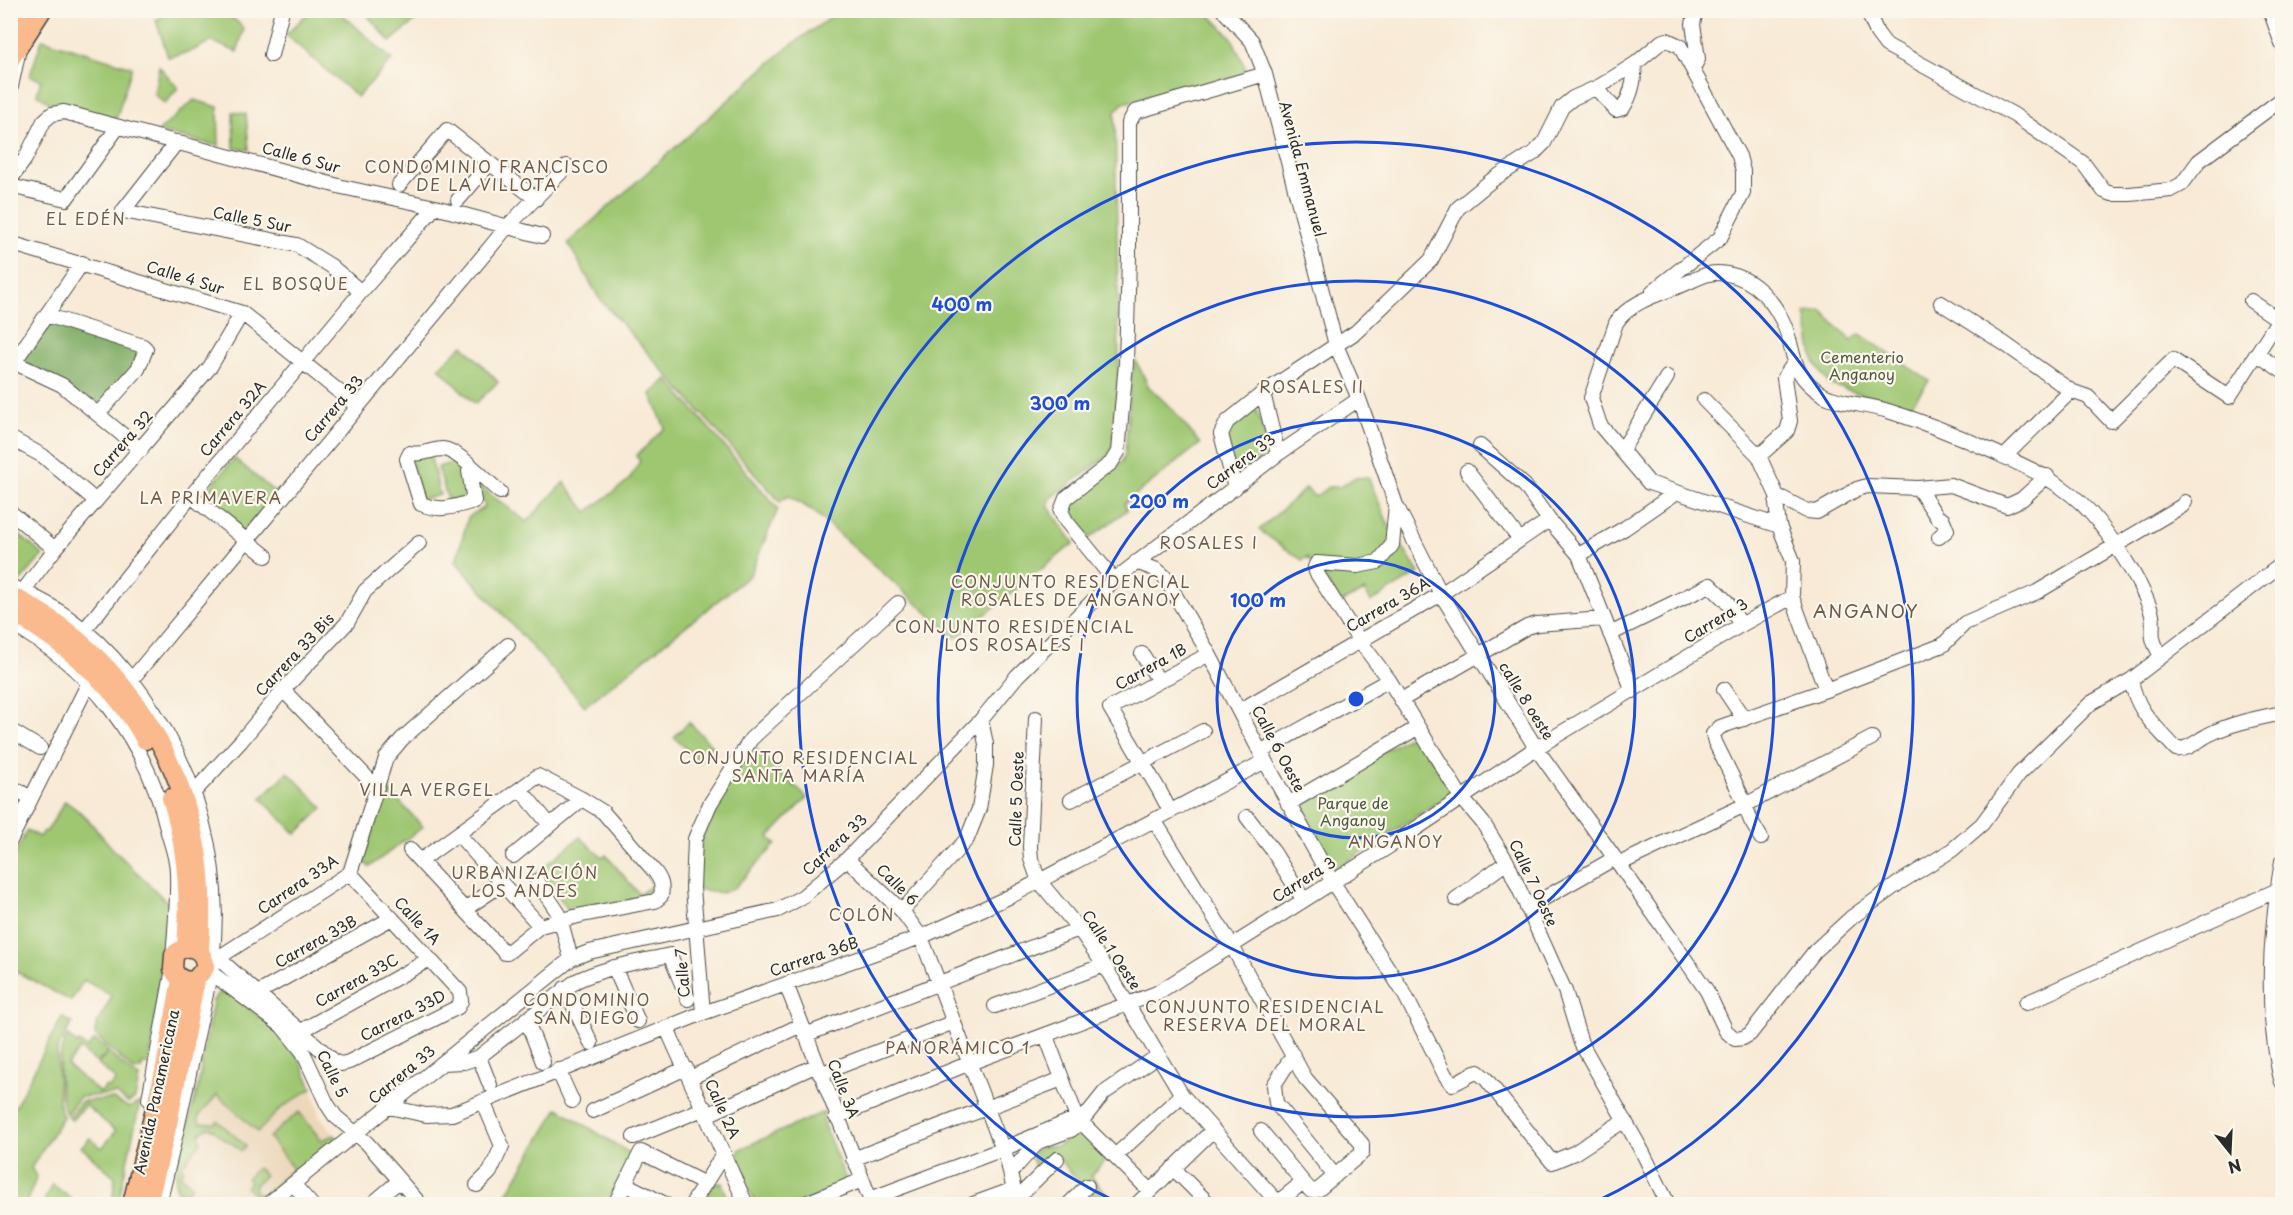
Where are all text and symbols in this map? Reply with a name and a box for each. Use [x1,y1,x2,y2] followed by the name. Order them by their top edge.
[1274,98,1333,239] street label: Avenida Emmanuel
[260,135,343,178] street label: Calle 6 Sur
[364,154,610,196] district label: CONDOMINIO FRANCISCO DE LA VILLOTA
[211,200,294,237] street label: Calle 5 Sur
[46,206,126,230] district label: EL EDÉN
[144,254,227,299] street label: Calle 4 Sur
[243,271,349,295] district label: EL BOSQUE
[932,290,992,317] text: 400 m
[1820,345,1904,385] park label: Cementerio Anganoy
[298,369,368,447] street label: Carrera 33
[1259,374,1365,398] district label: ROSALES II
[193,375,271,461] street label: Carrera 32A
[1030,389,1090,416] text: 300 m
[86,404,157,482] street label: Carrera 32
[1201,427,1280,495] street label: Carrera 33
[140,485,282,509] district label: LA PRIMAVERA
[1129,487,1189,514] text: 200 m
[1160,530,1258,554] district label: ROSALES I
[951,569,1191,611] district label: CONJUNTO RESIDENCIAL ROSALES DE ANGANOY
[1341,570,1433,637] street label: Carrera 36A
[1230,586,1286,613] text: 100 m
[1679,592,1752,648] street label: Carrera 3
[1813,597,1919,624] district label: ANGANOY
[249,607,339,701] street label: Carrera 33 Bis
[895,614,1135,656] district label: CONJUNTO RESIDENCIAL LOS ROSALES I
[1110,637,1190,695] street label: Carrera 1B
[1494,657,1561,744] street label: calle 8 oeste
[1346,689,1366,709] centre of rings
[1247,701,1312,796] street label: Calle 6 Oeste
[679,745,919,787] district label: CONJUNTO RESIDENCIAL SANTA MARÍA
[1002,751,1029,847] street label: Calle 5 Oeste
[359,777,495,801] district label: VILLA VERGEL
[1317,791,1389,831] park label: Parque de Anganoy
[796,808,872,880] street label: Carrera 33
[1348,829,1444,853] district label: ANGANOY
[1504,835,1565,930] street label: Calle 7 Oeste
[252,848,342,919] street label: Carrera 33A
[1267,850,1339,907] street label: Carrera 3
[872,858,924,910] street label: Calle 6
[451,860,599,902] district label: URBANIZACIÓN LOS ANDES
[390,891,447,949] street label: Calle 1A
[829,902,895,926] district label: COLÓN
[1077,905,1147,994] street label: Calle 1 Oeste
[270,909,361,973] street label: Carrera 33B
[766,930,861,981] street label: Carrera 36B
[310,947,402,1012] street label: Carrera 33C
[668,947,695,999] street label: Calle 7
[356,983,449,1046] street label: Carrera 33D
[523,987,651,1029] district label: CONDOMINIO SAN DIEGO
[1145,994,1385,1036] district label: CONJUNTO RESIDENCIAL RESERVA DEL MORAL
[127,1007,184,1176] street label: Avenida Panamericana
[885,1035,1031,1059] district label: PANORÁMICO 1
[362,1039,440,1109] street label: Carrera 33
[312,1046,355,1101] street label: Calle 5
[823,1055,866,1122] street label: Calle 3A
[700,1075,747,1142] street label: Calle 2A
[2200,1122,2260,1182] north arrow
[2225,1154,2245,1181] text: N

